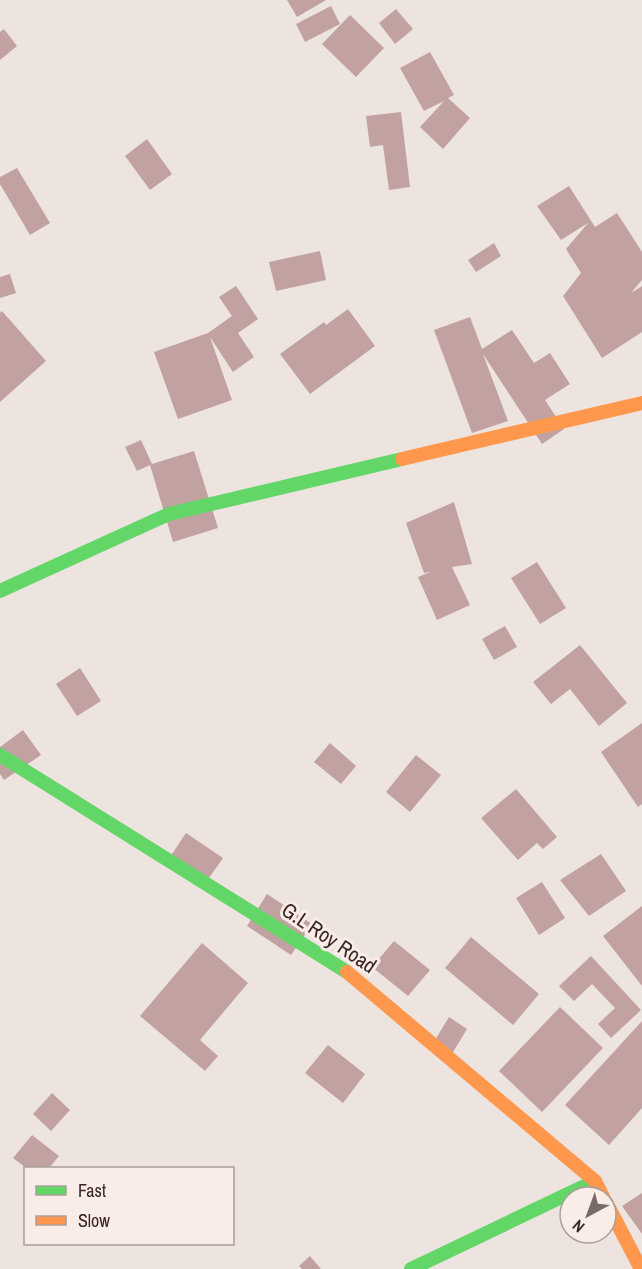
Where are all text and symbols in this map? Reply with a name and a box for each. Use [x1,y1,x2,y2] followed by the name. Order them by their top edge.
[276,895,382,980] street label: G.L Roy Road
[24,1167,234,1245] legend
[78,1178,106,1203] text: Fast
[558,1185,618,1245] north arrow
[78,1208,110,1233] text: Slow
[567,1215,589,1238] text: N

